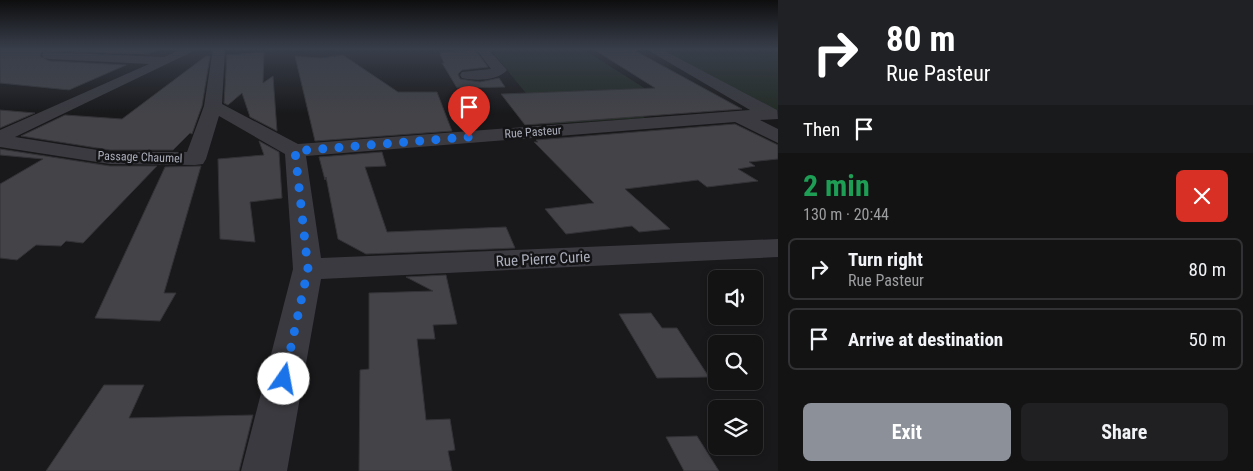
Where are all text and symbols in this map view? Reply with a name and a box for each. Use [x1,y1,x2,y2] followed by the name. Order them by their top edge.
[886,19,955,60] text: 80 m
[803,20,868,85] icon: right
[886,61,990,86] text: Rue Pasteur
[448,86,490,137] pin
[455,93,483,121] icon: arrive
[850,115,878,143] icon: arrive
[803,118,840,141] text: Then
[504,123,562,141] street label: Rue Pasteur
[97,149,183,165] street label: Passage Chaumel
[803,168,870,203] text: 2 min
[1176,170,1228,222] button: close
[803,205,889,224] text: 130 m · 20:44
[495,248,591,270] street label: Rue Pierre Curie
[848,248,923,271] text: Turn right
[805,255,833,283] icon: right
[1189,258,1226,281] text: 80 m
[708,270,763,455] map controls
[708,270,763,325] button: sound
[848,271,924,290] text: Rue Pasteur
[805,325,833,353] icon: arrive
[848,328,1003,351] text: Arrive at destination
[1189,328,1226,351] text: 50 m
[708,335,763,390] button: search
[257,352,309,404] position arrow
[708,400,763,455] button: layers
[803,403,1011,461] button: Exit
[1021,403,1228,461] button: Share

